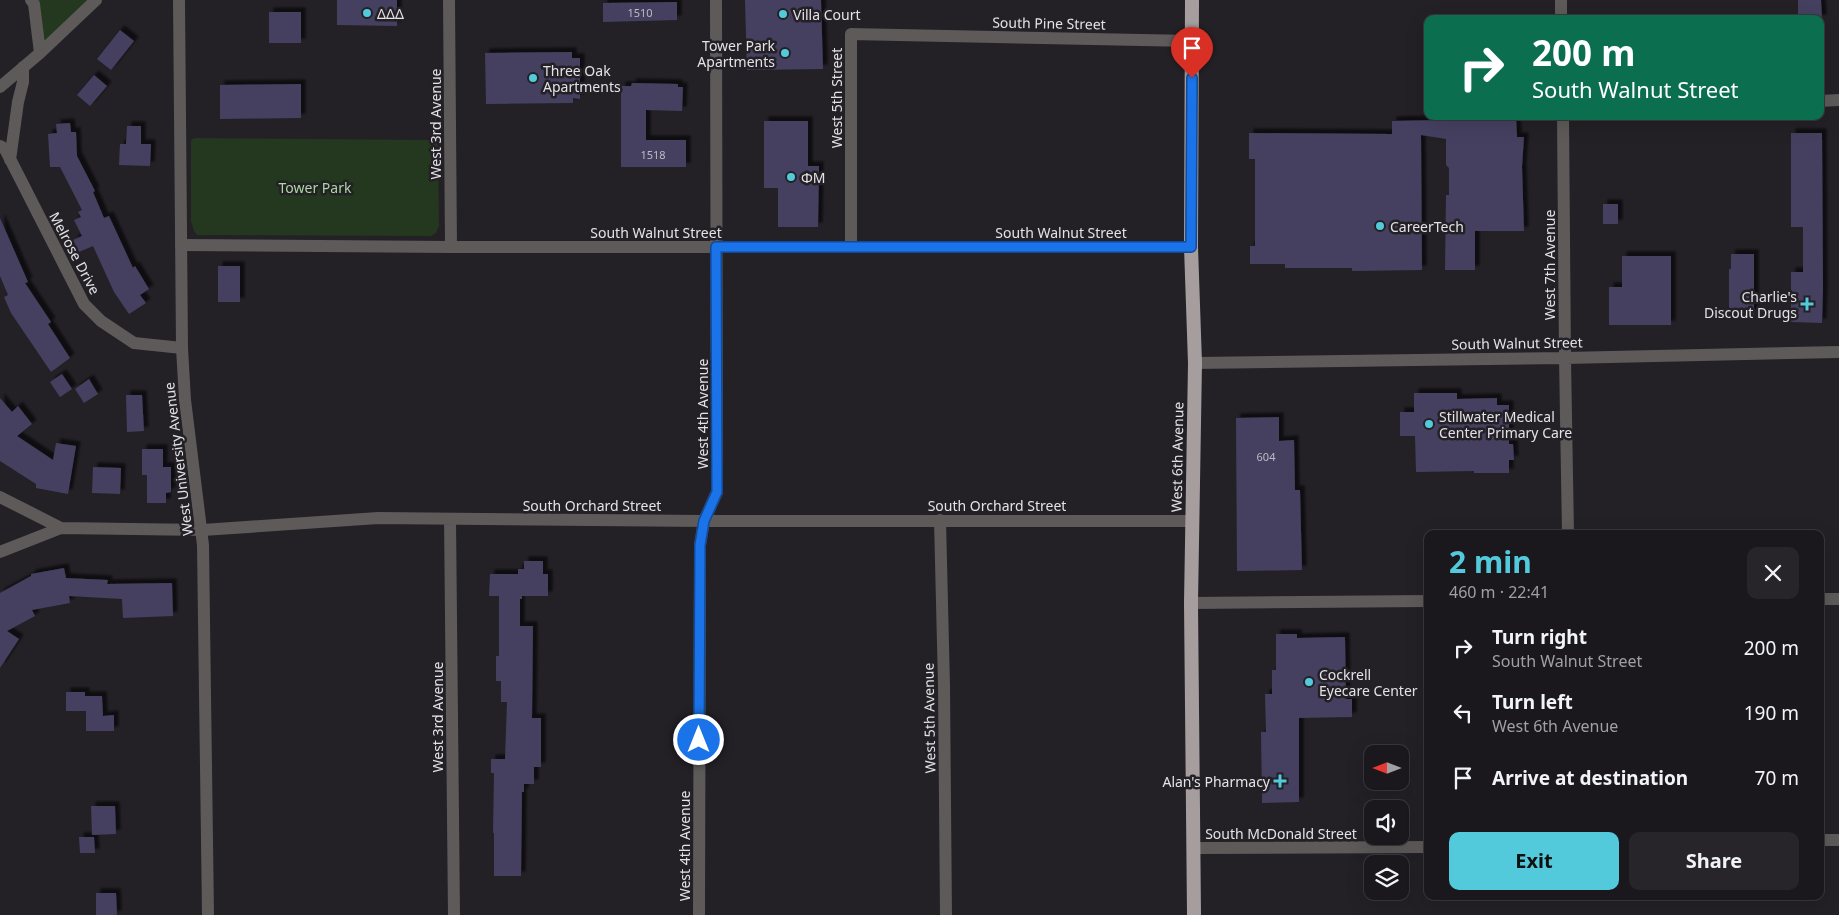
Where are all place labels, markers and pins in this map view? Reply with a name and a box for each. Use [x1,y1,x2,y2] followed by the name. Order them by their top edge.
[377,4,404,23] place label: ΔΔΔ
[793,5,861,24] place label: Villa Court
[361,7,373,19] marker: ΔΔΔ
[777,8,789,20] marker: Villa Court
[1171,27,1213,78] pin
[697,36,776,71] place label: Tower Park Apartments
[779,47,791,59] marker: Tower Park Apartments
[543,61,621,96] place label: Three Oak Apartments
[527,72,539,84] marker: Three Oak Apartments
[801,168,826,187] place label: ΦΜ
[785,171,797,183] marker: ΦΜ
[1390,217,1464,236] place label: CareerTech
[1374,220,1386,232] marker: CareerTech
[1704,287,1797,322] place label: Charlie's Discout Drugs
[1801,298,1813,310] marker: Charlie's Discout Drugs
[1439,407,1572,442] place label: Stillwater Medical Center Primary Care
[1423,418,1435,430] marker: Stillwater Medical Center Primary Care
[1319,665,1418,700] place label: Cockrell Eyecare Center
[1303,676,1315,688] marker: Cockrell Eyecare Center
[1162,772,1271,791] place label: Alan's Pharmacy
[1274,775,1286,787] marker: Alan's Pharmacy

